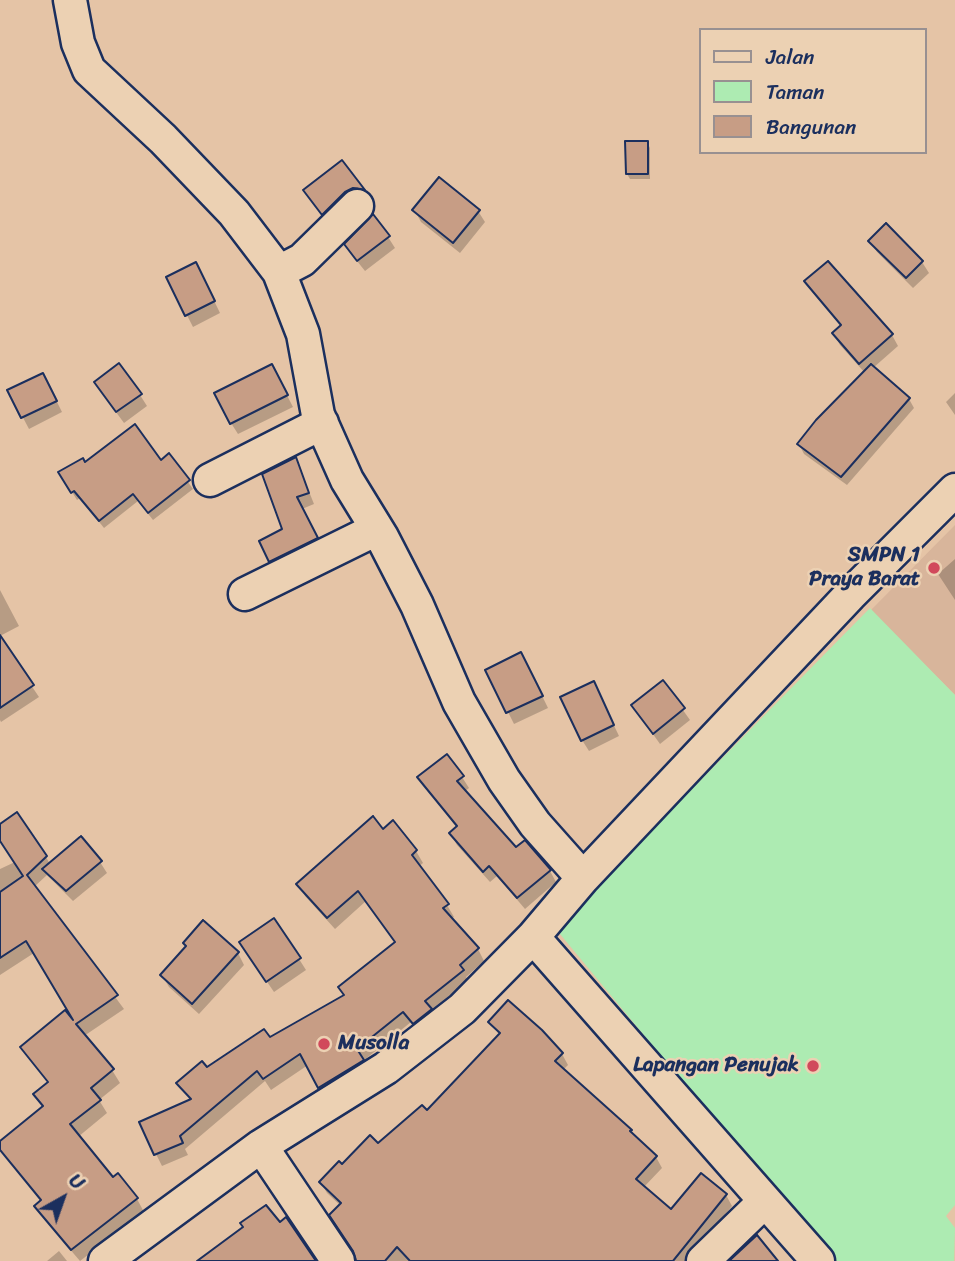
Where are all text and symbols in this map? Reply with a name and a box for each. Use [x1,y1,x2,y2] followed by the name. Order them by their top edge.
[699,28,927,154] legend
[766,38,814,76] text: Jalan
[766,73,824,111] text: Taman
[766,108,856,146] text: Bangunan
[809,543,920,593] place label: SMPN 1 Praya Barat
[926,560,942,576] marker: SMPN 1 Praya Barat
[338,1031,409,1057] place label: Musolla
[316,1036,332,1052] marker: Musolla
[633,1053,799,1079] place label: Lapangan Penujak
[805,1058,821,1074] marker: Lapangan Penujak
[28,1163,98,1233] north arrow
[61,1165,92,1198] text: U

